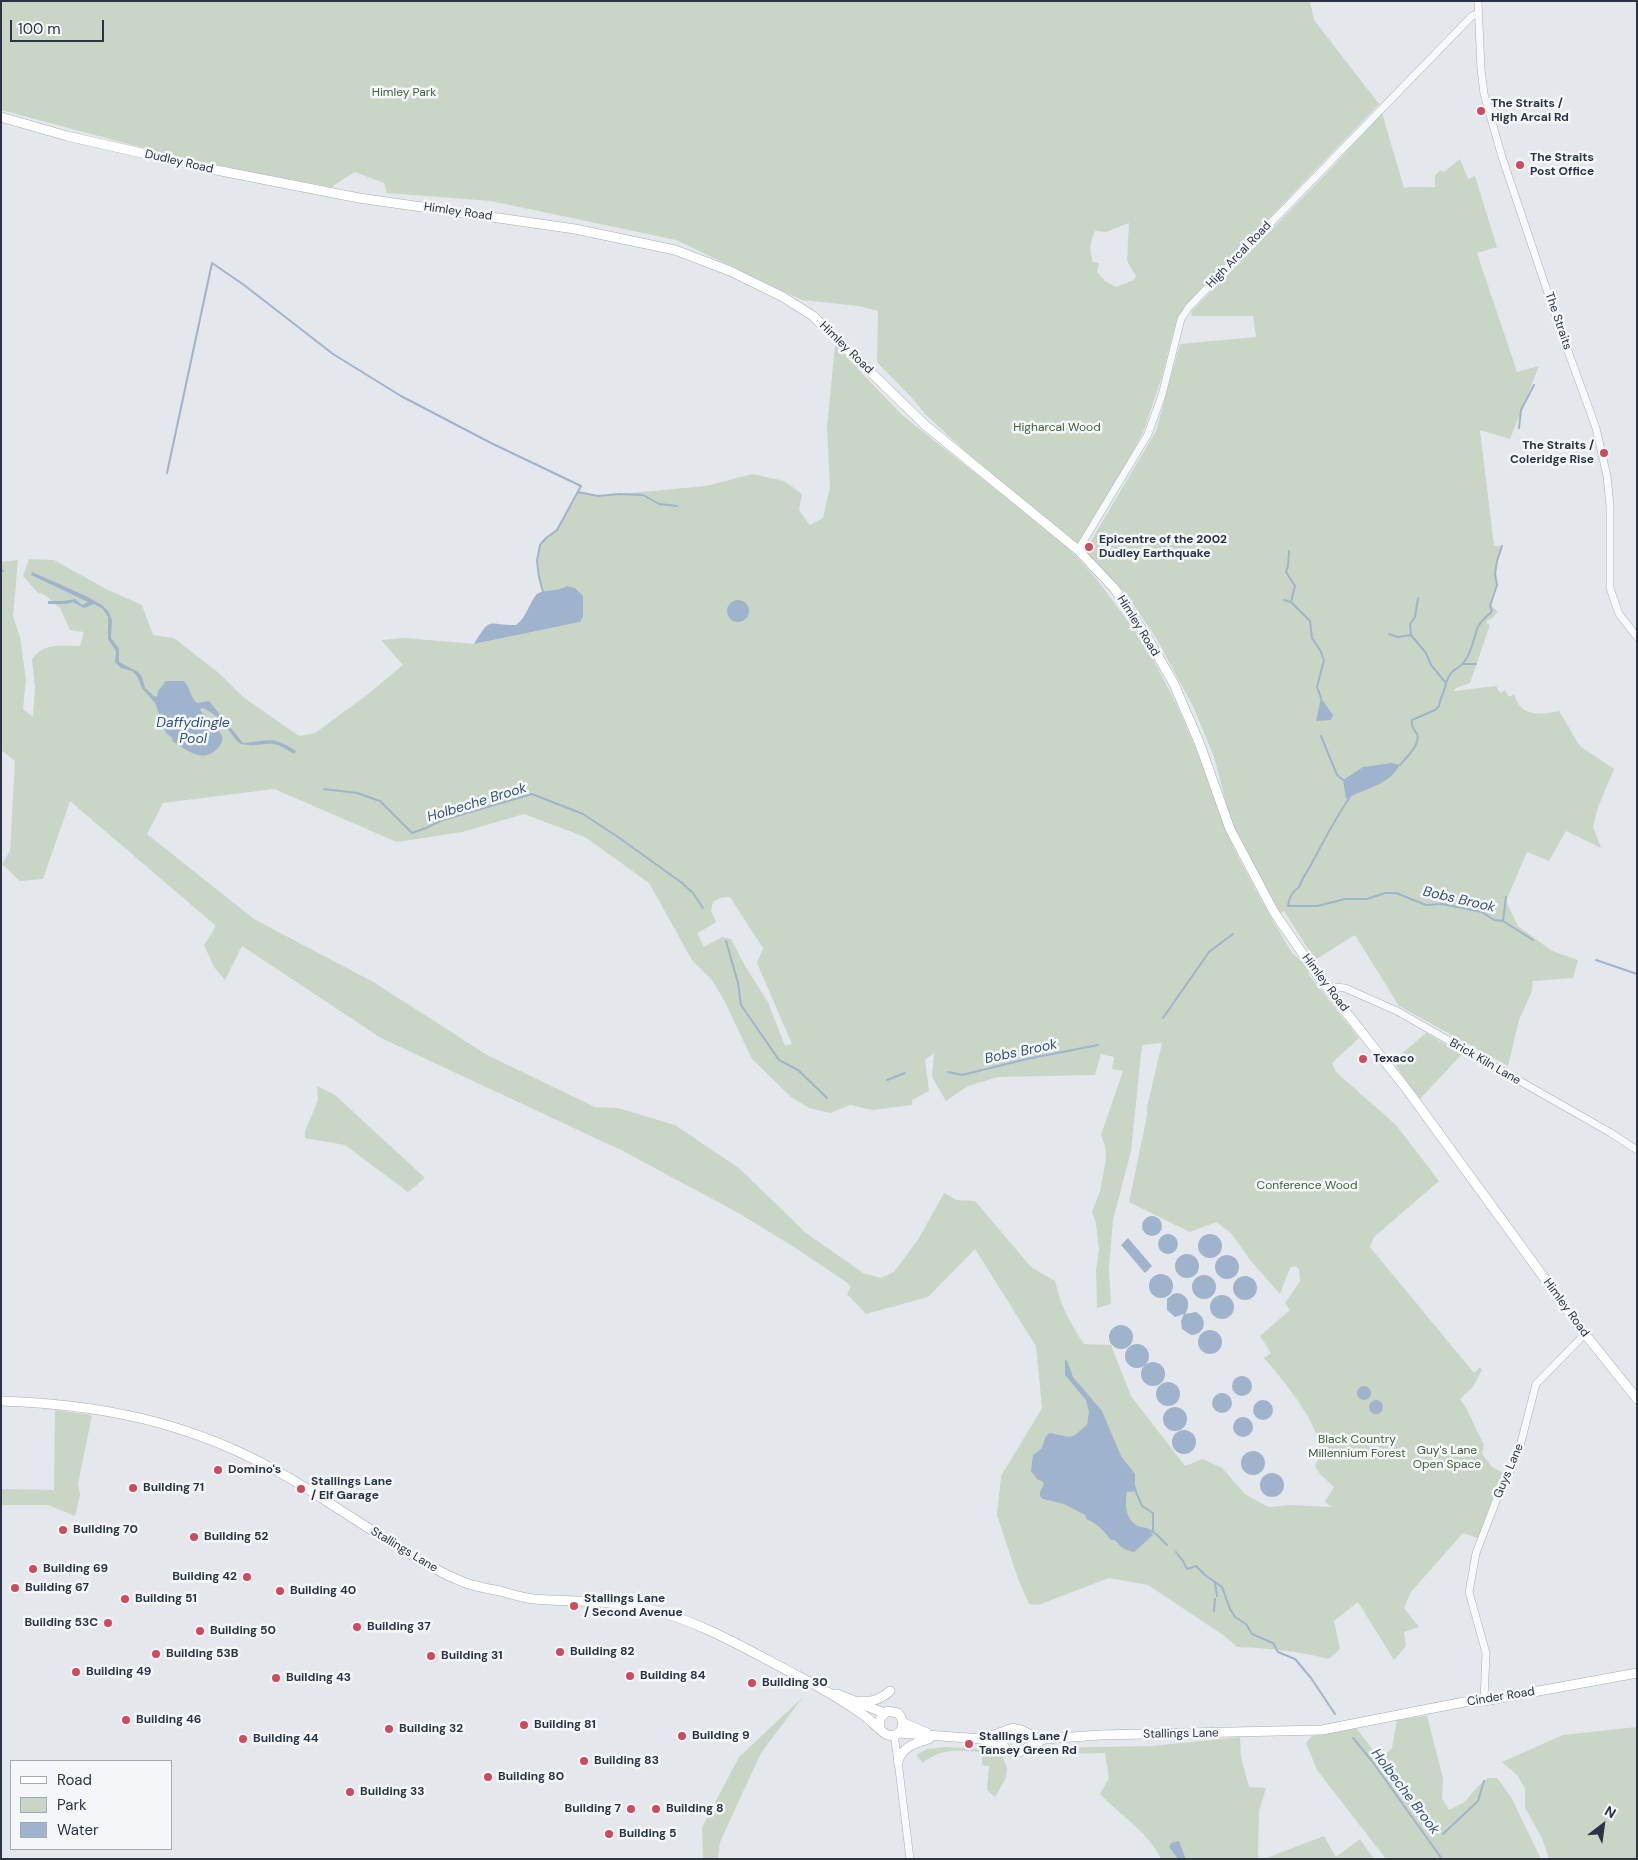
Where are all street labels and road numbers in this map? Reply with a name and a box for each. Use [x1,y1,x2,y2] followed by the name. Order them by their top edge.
[143,147,215,177] street label: Dudley Road
[423,200,493,224] street label: Himley Road
[1204,219,1274,291] street label: High Arcal Road
[1541,290,1575,352] street label: The Straits
[816,319,876,377] street label: Himley Road
[1114,593,1162,659] street label: Himley Road
[1299,951,1351,1015] street label: Himley Road
[1447,1036,1523,1088] street label: Brick Kiln Lane
[1540,1276,1592,1340] street label: Himley Road
[1491,1441,1527,1501] street label: Guys Lane
[368,1524,440,1576] street label: Stallings Lane
[1466,1685,1536,1709] street label: Cinder Road
[1143,1726,1219,1742] street label: Stallings Lane

